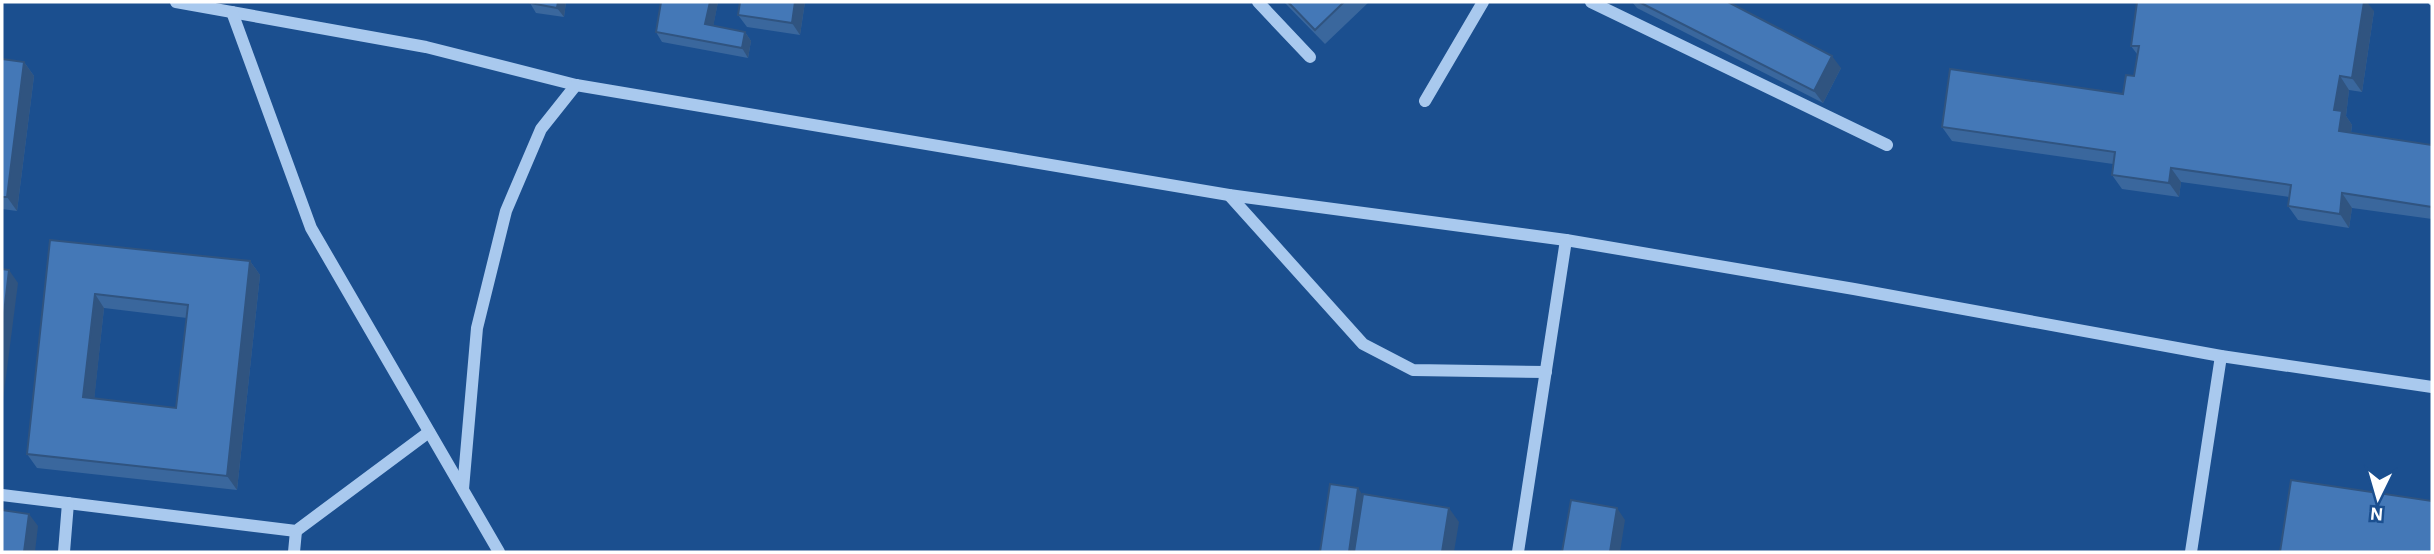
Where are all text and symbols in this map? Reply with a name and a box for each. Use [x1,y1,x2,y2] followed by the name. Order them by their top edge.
[2343,463,2413,533] north arrow
[2369,503,2384,523] text: N

